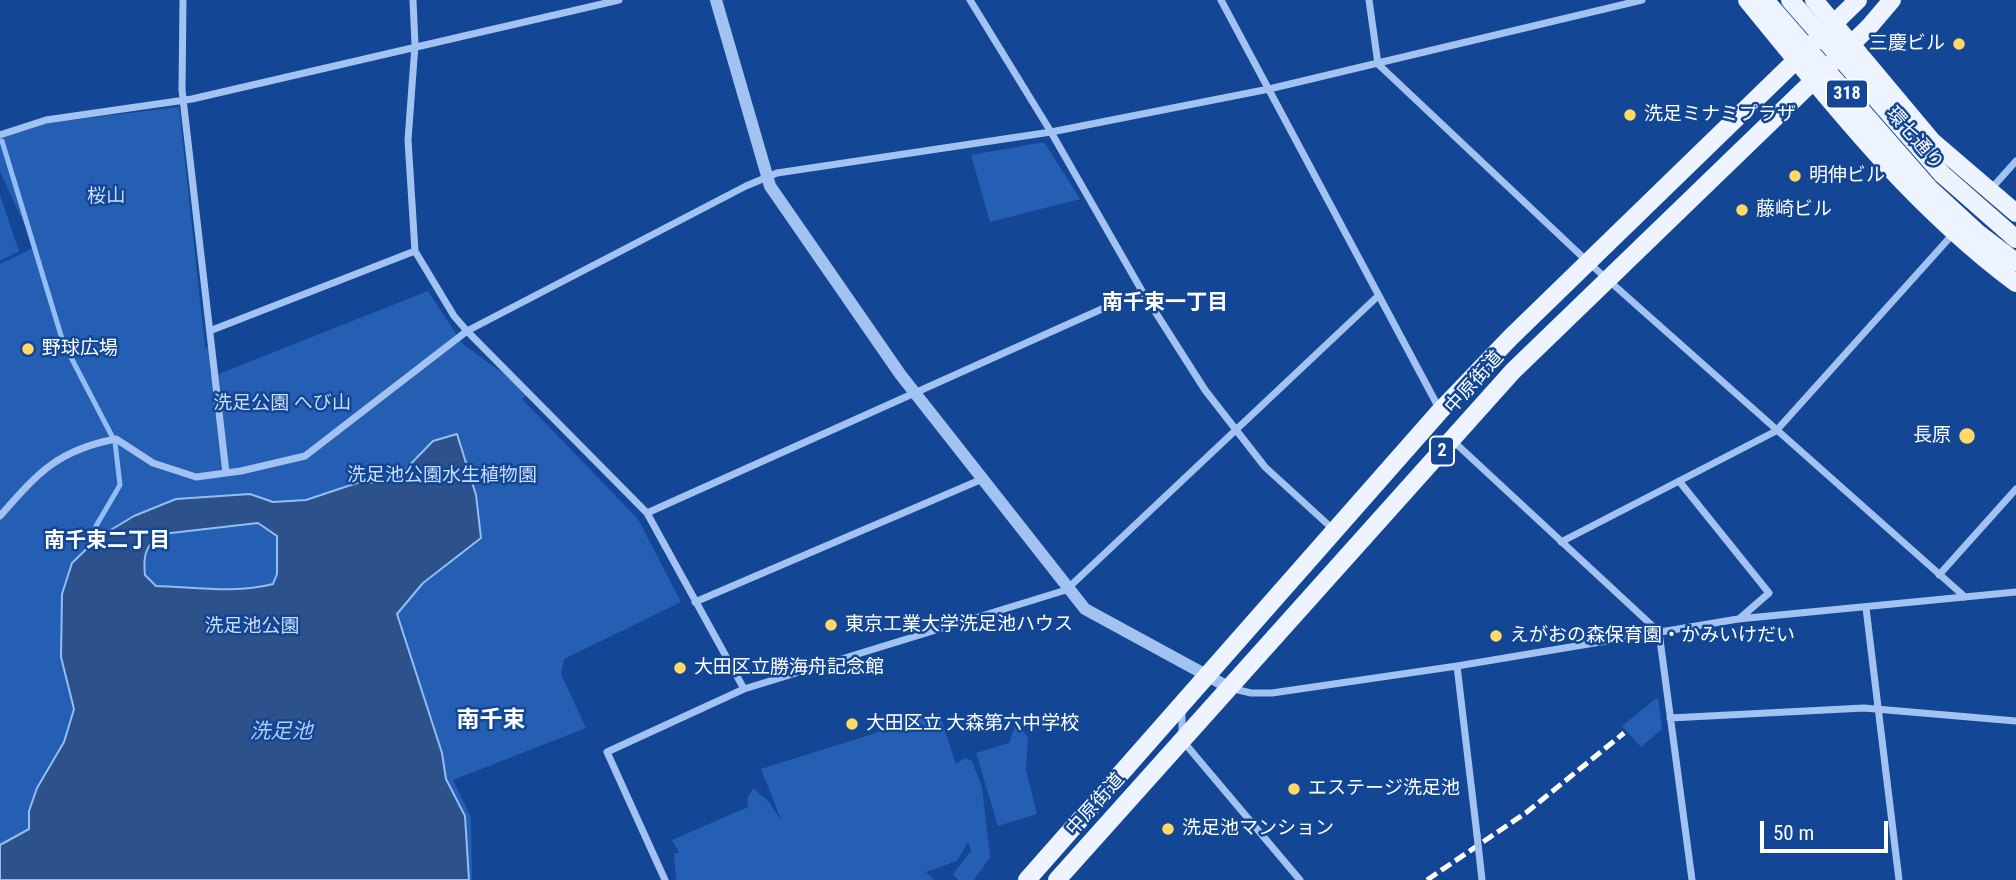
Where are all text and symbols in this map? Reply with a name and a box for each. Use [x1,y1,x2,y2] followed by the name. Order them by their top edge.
[1869,33,1945,55] place label: 三慶ビル
[1951,36,1967,52] marker: 三慶ビル
[1826,80,1868,108] road number: 318
[1880,103,1948,175] street label: 環七通り
[1644,104,1796,126] place label: 洗足ミナミプラザ
[1622,107,1638,123] marker: 洗足ミナミプラザ
[1809,165,1885,187] place label: 明伸ビル
[1787,168,1803,184] marker: 明伸ビル
[87,186,125,208] park label: 桜山
[1756,199,1832,221] place label: 藤崎ビル
[1734,202,1750,218] marker: 藤崎ビル
[1102,291,1228,317] district label: 南千束一丁目
[42,338,118,360] place label: 野球広場
[20,341,36,357] marker: 野球広場
[1441,347,1509,419] street label: 中原街道
[213,393,351,415] park label: 洗足公園 へび山
[1913,425,1951,447] place label: 長原
[1957,426,1977,446] marker: 長原
[1430,436,1454,466] road number: 2
[347,465,537,487] park label: 洗足池公園水生植物園
[44,529,170,555] district label: 南千束二丁目
[845,614,1073,636] place label: 東京工業大学洗足池ハウス
[205,616,299,638] park label: 洗足池公園
[823,617,839,633] marker: 東京工業大学洗足池ハウス
[1510,625,1795,647] place label: えがおの森保育園・かみいけだい
[1488,628,1504,644] marker: えがおの森保育園・かみいけだい
[694,657,884,679] place label: 大田区立勝海舟記念館
[672,660,688,676] marker: 大田区立勝海舟記念館
[457,707,525,735] district label: 南千束
[866,713,1079,735] place label: 大田区立 大森第六中学校
[844,716,860,732] marker: 大田区立 大森第六中学校
[250,720,312,746] water label: 洗足池
[1062,769,1130,841] street label: 中原街道
[1308,778,1460,800] place label: エステージ洗足池
[1286,781,1302,797] marker: エステージ洗足池
[1764,806,1892,850] scale bar
[1182,818,1334,840] place label: 洗足池マンション
[1160,821,1176,837] marker: 洗足池マンション
[1773,821,1814,845] text: 50 m

